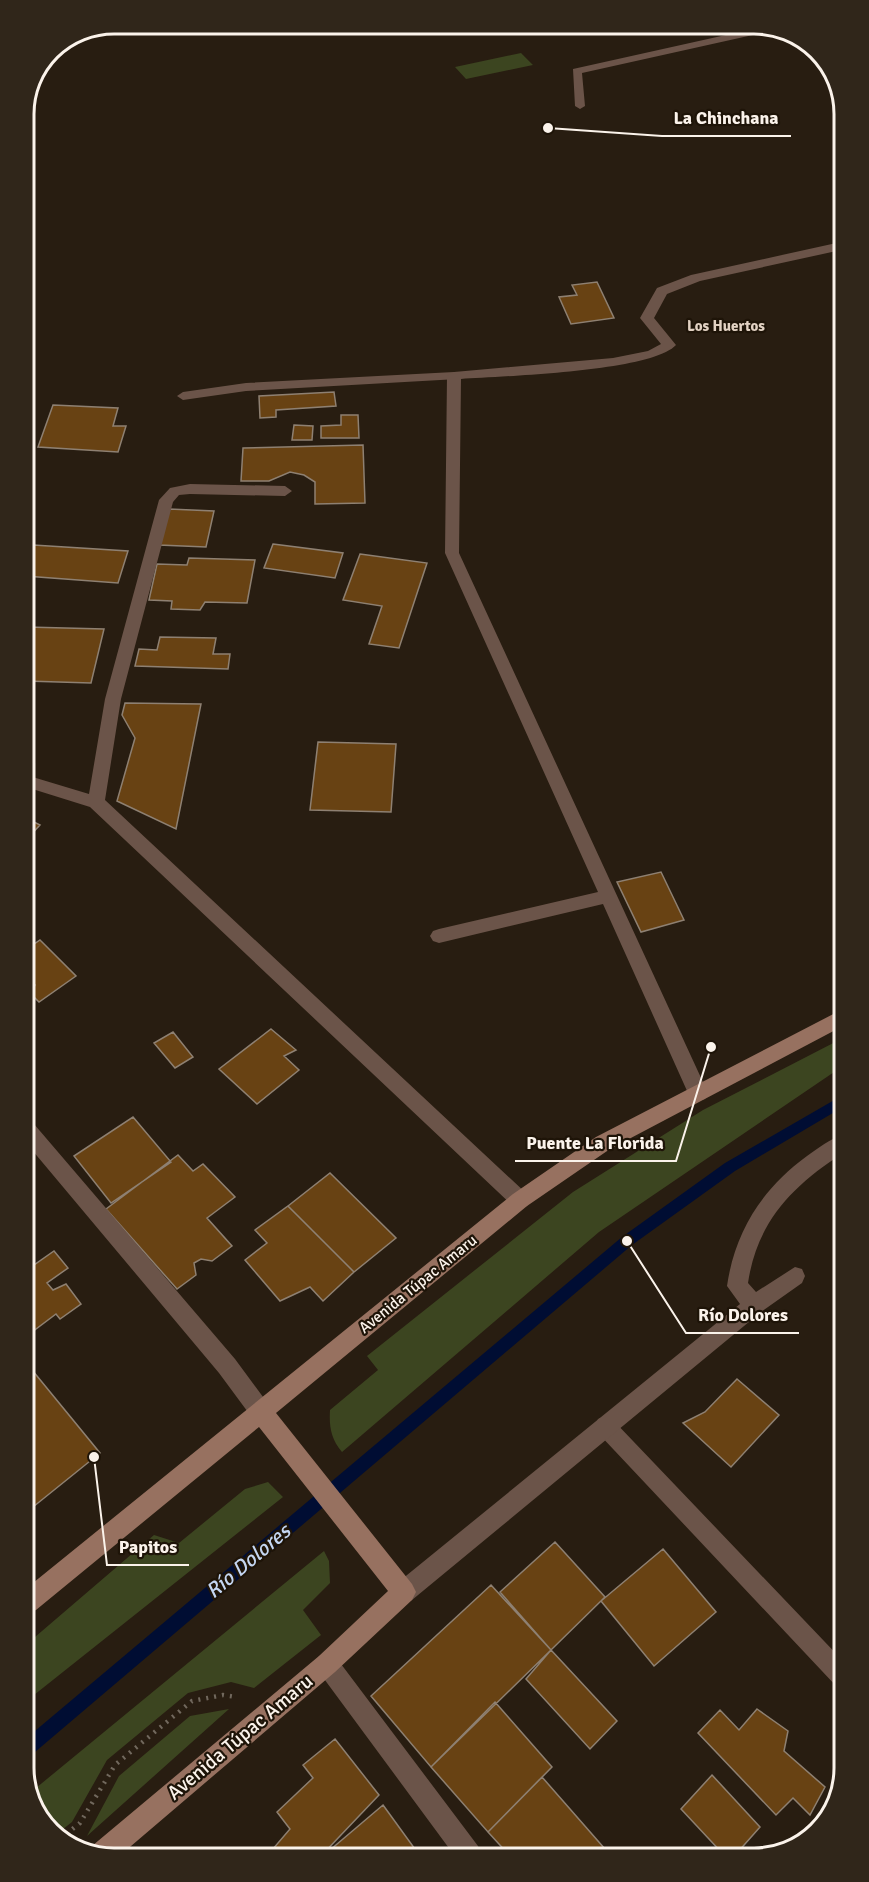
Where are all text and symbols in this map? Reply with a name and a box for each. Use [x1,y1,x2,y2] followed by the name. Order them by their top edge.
[662,100,791,136] callout: La Chinchana
[673,107,779,129] text: La Chinchana
[687,317,765,335] district label: Los Huertos
[515,1125,676,1161] callout: Puente La Florida
[526,1132,664,1154] text: Puente La Florida
[355,1230,481,1338] street label: Avenida Túpac Amaru
[686,1297,799,1333] callout: Río Dolores
[698,1304,788,1326] text: Río Dolores
[200,1517,297,1604] water label: Río Dolores
[107,1529,189,1565] callout: Papitos
[119,1536,177,1558] text: Papitos
[162,1669,318,1805] street label: Avenida Túpac Amaru

